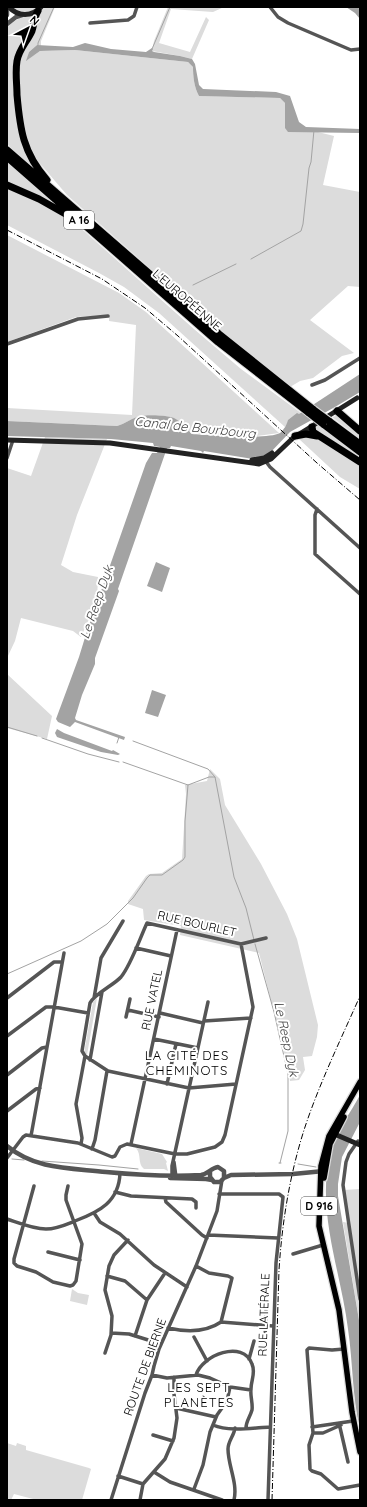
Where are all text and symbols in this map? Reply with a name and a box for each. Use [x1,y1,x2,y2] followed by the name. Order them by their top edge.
[8,8,48,48] north arrow
[27,13,42,28] text: N
[64,211,94,229] road number: A 16
[150,266,225,334] street label: L'EUROPÉENNE
[134,413,257,441] water label: Canal de Bourbourg
[76,562,116,641] water label: Le Reep Dyk
[156,907,238,940] street label: RUE BOURLET
[138,968,165,1032] street label: RUE VATEL
[271,1000,303,1079] water label: Le Reep Dyk
[145,1047,229,1078] district label: LA CITÉ DES CHEMINOTS
[301,1197,337,1215] road number: D 916
[255,1273,272,1357] street label: RUE LATÉRALE
[120,1316,169,1418] street label: ROUTE DE BIERNE
[164,1379,234,1410] district label: LES SEPT PLANÈTES

